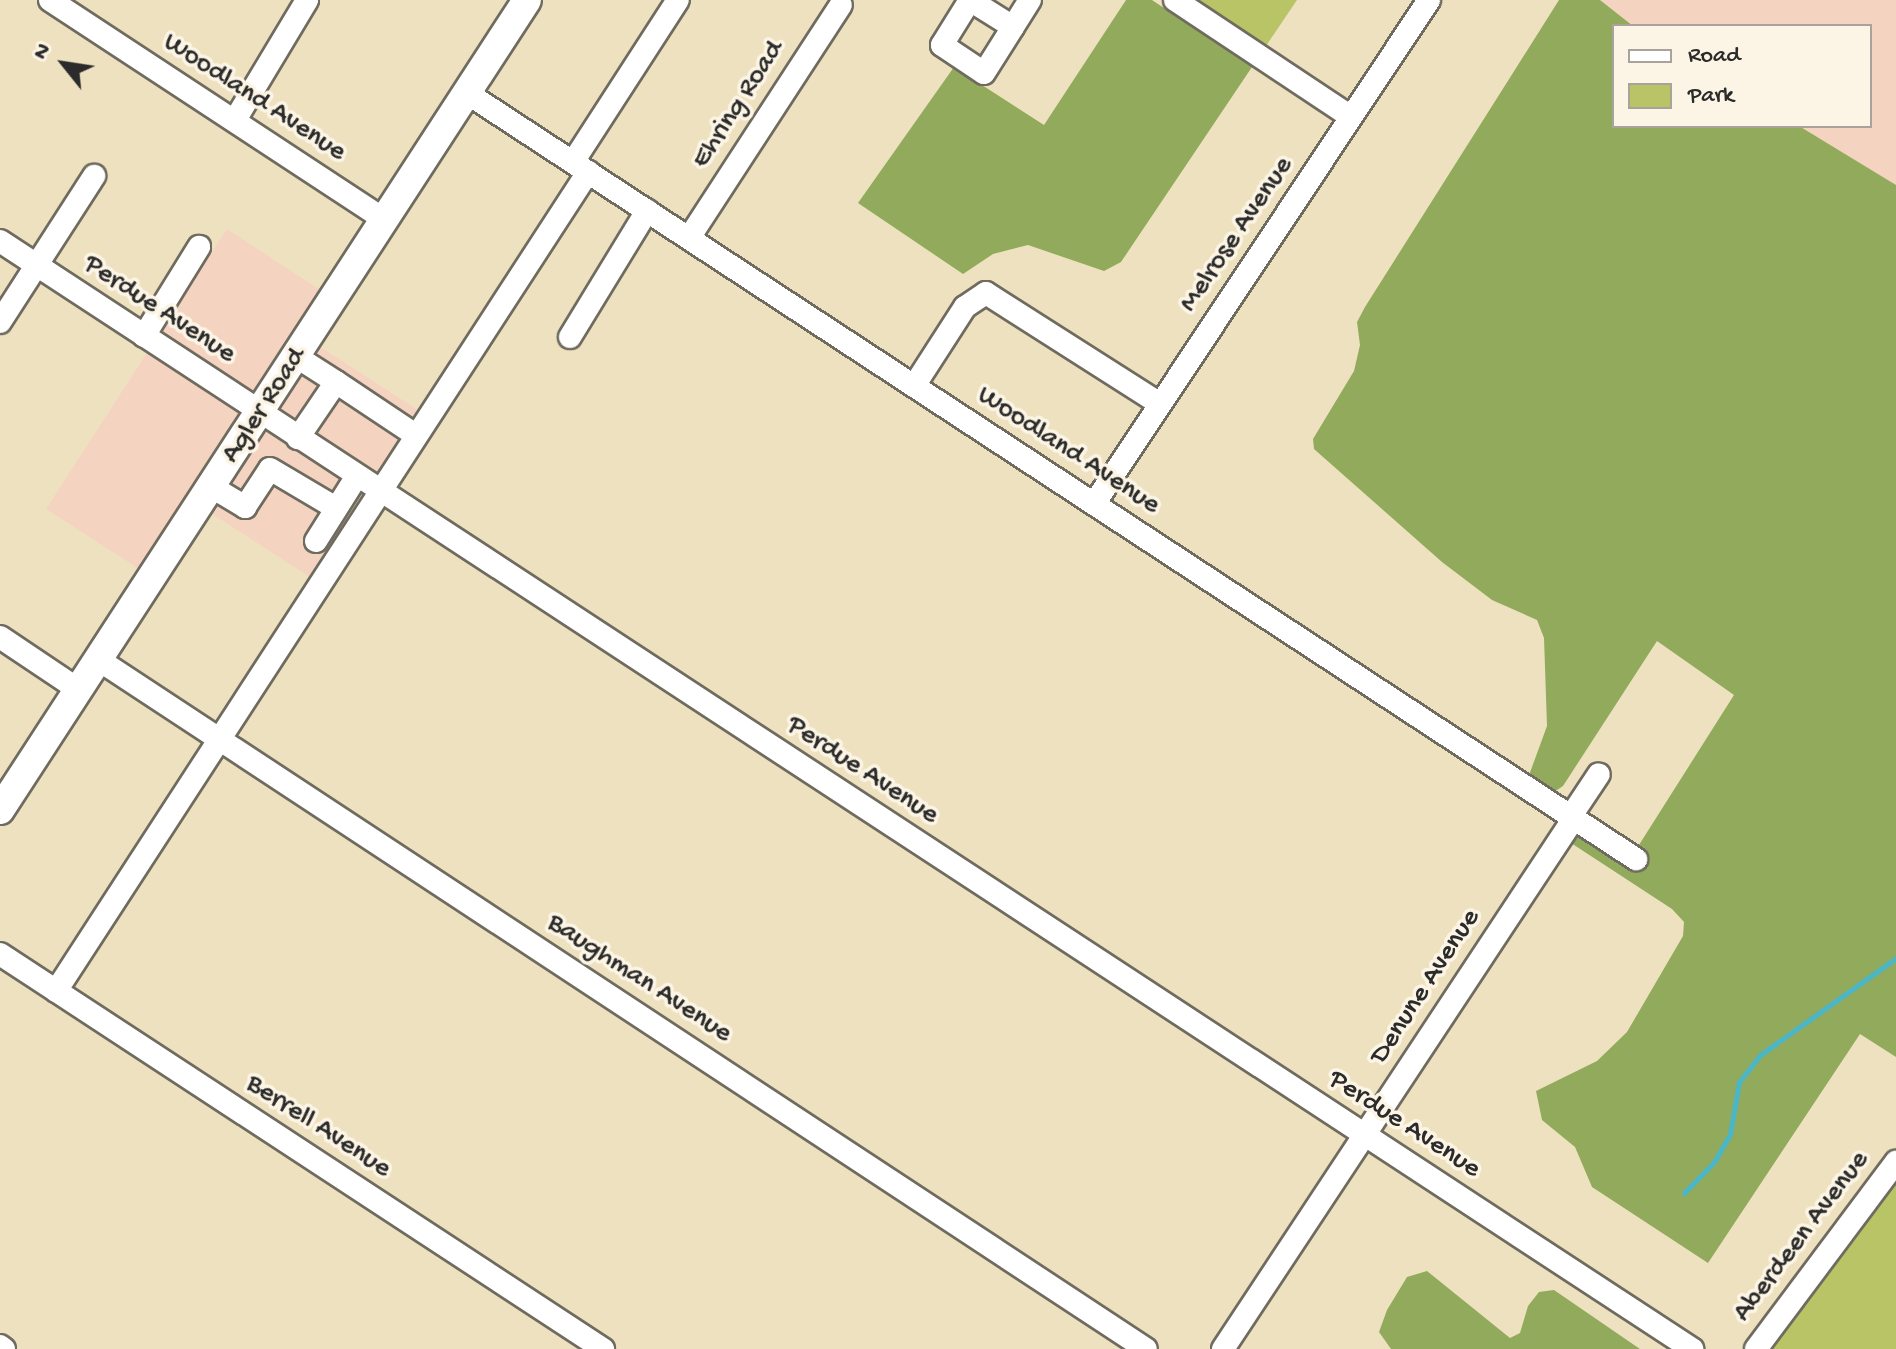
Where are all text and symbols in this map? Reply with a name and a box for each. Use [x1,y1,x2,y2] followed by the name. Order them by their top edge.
[24,24,104,104] north arrow
[1612,24,1872,128] legend
[156,26,352,170] street label: Woodland Avenue
[685,35,793,175] street label: Ehring Road
[28,39,58,65] text: N
[1688,42,1740,71] text: Road
[1688,82,1734,111] text: Park
[1173,151,1301,319] street label: Melrose Avenue
[77,248,241,372] street label: Perdue Avenue
[215,342,315,470] street label: Agler Road
[970,379,1166,523] street label: Woodland Avenue
[780,709,944,833] street label: Perdue Avenue
[1364,903,1488,1071] street label: Denune Avenue
[540,907,738,1051] street label: Baughman Avenue
[1322,1063,1486,1187] street label: Perdue Avenue
[239,1068,397,1186] street label: Berrell Avenue
[1727,1145,1877,1329] street label: Aberdeen Avenue

